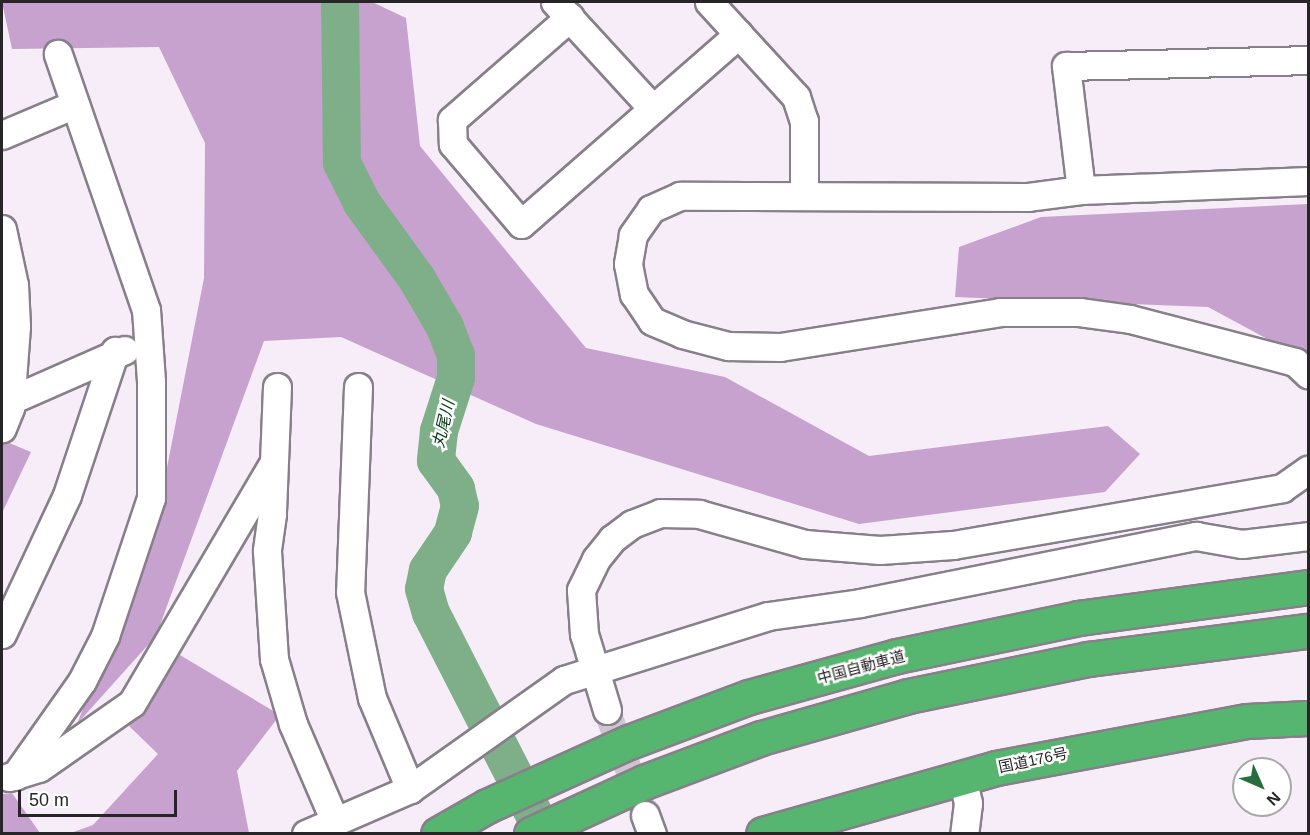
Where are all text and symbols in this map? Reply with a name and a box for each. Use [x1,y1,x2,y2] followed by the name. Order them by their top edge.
[429,398,459,450] water label: 丸尾川
[815,647,907,687] street label: 中国自動車道
[997,744,1069,776] street label: 国道176号
[1232,757,1292,817] north arrow
[21,778,180,816] scale bar
[1264,789,1284,809] text: N
[29,790,69,810] text: 50 m

